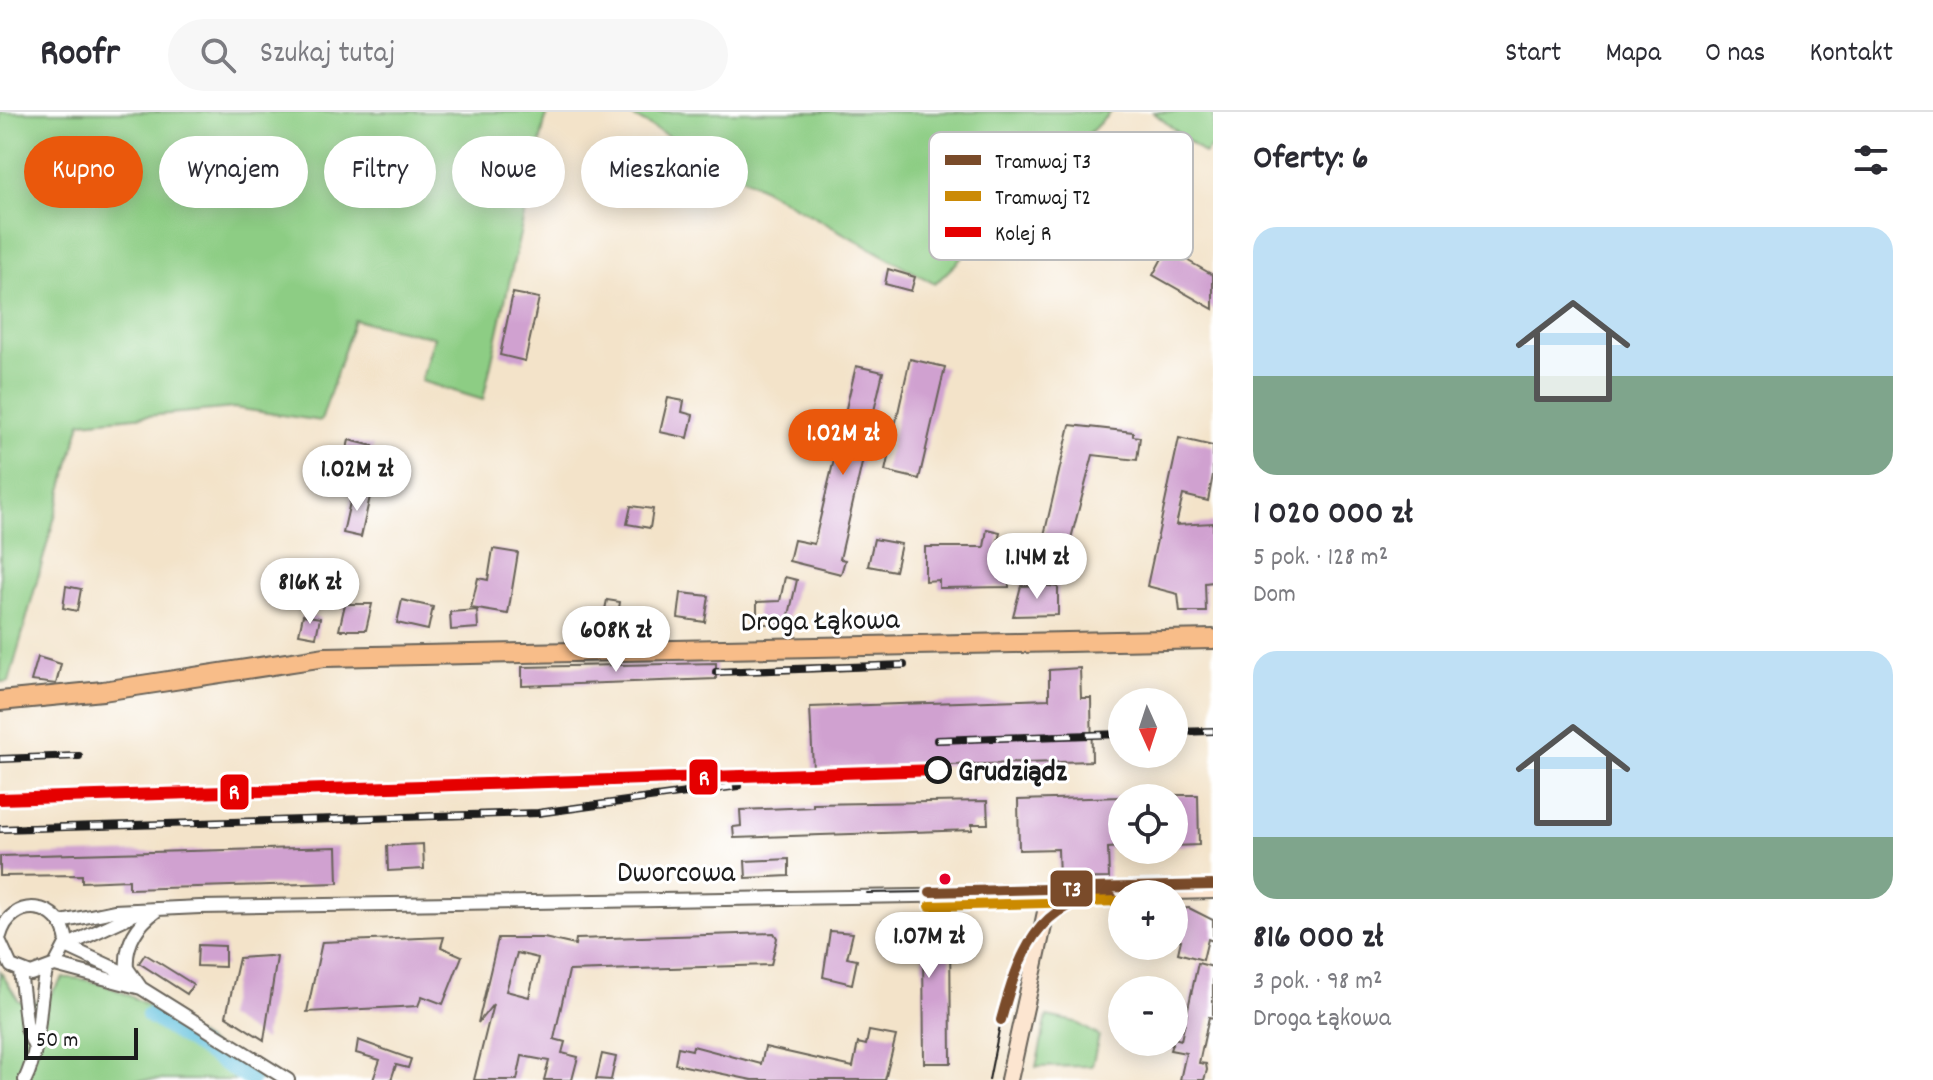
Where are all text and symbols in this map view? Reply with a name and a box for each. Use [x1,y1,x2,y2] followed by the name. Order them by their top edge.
[168,19,728,91] search box
[40,28,120,83] text: Roofr
[196,33,240,77] icon: search
[260,34,395,77] text: Szukaj tutaj
[1505,35,1561,75] text: Start
[1605,35,1661,75] text: Mapa
[1705,35,1765,75] text: O nas
[1809,35,1893,75] text: Kontakt
[929,132,1193,260] legend
[24,136,143,208] chip: Kupno
[159,136,308,208] chip: Wynajem
[324,136,436,208] chip: Filtry
[452,136,565,208] chip: Nowe
[581,136,748,208] chip: Mieszkanie
[1253,136,1368,185] text: Oferty: 6
[1849,138,1893,182] icon: filters
[995,148,1091,179] text: Tramwaj T3
[995,184,1091,215] text: Tramwaj T2
[995,220,1051,251] text: Kolej R
[1501,279,1645,423] icon: home
[760,409,926,477] pin: 1.02M zł
[806,416,880,453] text: 1.02M zł
[274,445,440,513] pin: 1.02M zł
[320,452,394,489] text: 1.02M zł
[1253,491,1413,540] text: 1 020 000 zł
[954,533,1120,601] pin: 1.14M zł
[1005,540,1069,577] text: 1.14M zł
[1253,540,1388,577] text: 5 pok. · 128 m²
[236,558,384,626] pin: 816K zł
[278,565,342,602] text: 816K zł
[1253,577,1296,614] text: Dom
[740,601,901,646] street label: Droga Łąkowa
[542,606,690,674] pin: 608K zł
[580,613,652,650] text: 608K zł
[1108,688,1188,768] north arrow
[1108,688,1188,1056] map controls
[1501,703,1645,847] icon: home
[958,753,1068,796] place label: Grudziądz
[925,757,951,783] marker: Grudziądz
[688,758,719,796] line badge: R
[699,765,710,796] text: R
[219,773,250,811] line badge: R
[229,779,240,810] text: R
[1108,784,1188,864] button: locate
[617,854,736,897] street label: Dworcowa
[1049,869,1094,908] line badge: T3
[937,871,953,887] unlabelled marker
[1063,876,1081,907] text: T3
[1108,880,1188,960] button: +
[846,912,1012,980] pin: 1.07M zł
[1253,915,1383,964] text: 816 000 zł
[893,919,965,956] text: 1.07M zł
[1253,964,1383,1001] text: 3 pok. · 98 m²
[1108,976,1188,1056] button: −
[1253,1001,1391,1038] text: Droga Łąkowa
[24,1024,138,1060] scale bar
[36,1026,78,1057] text: 50 m

